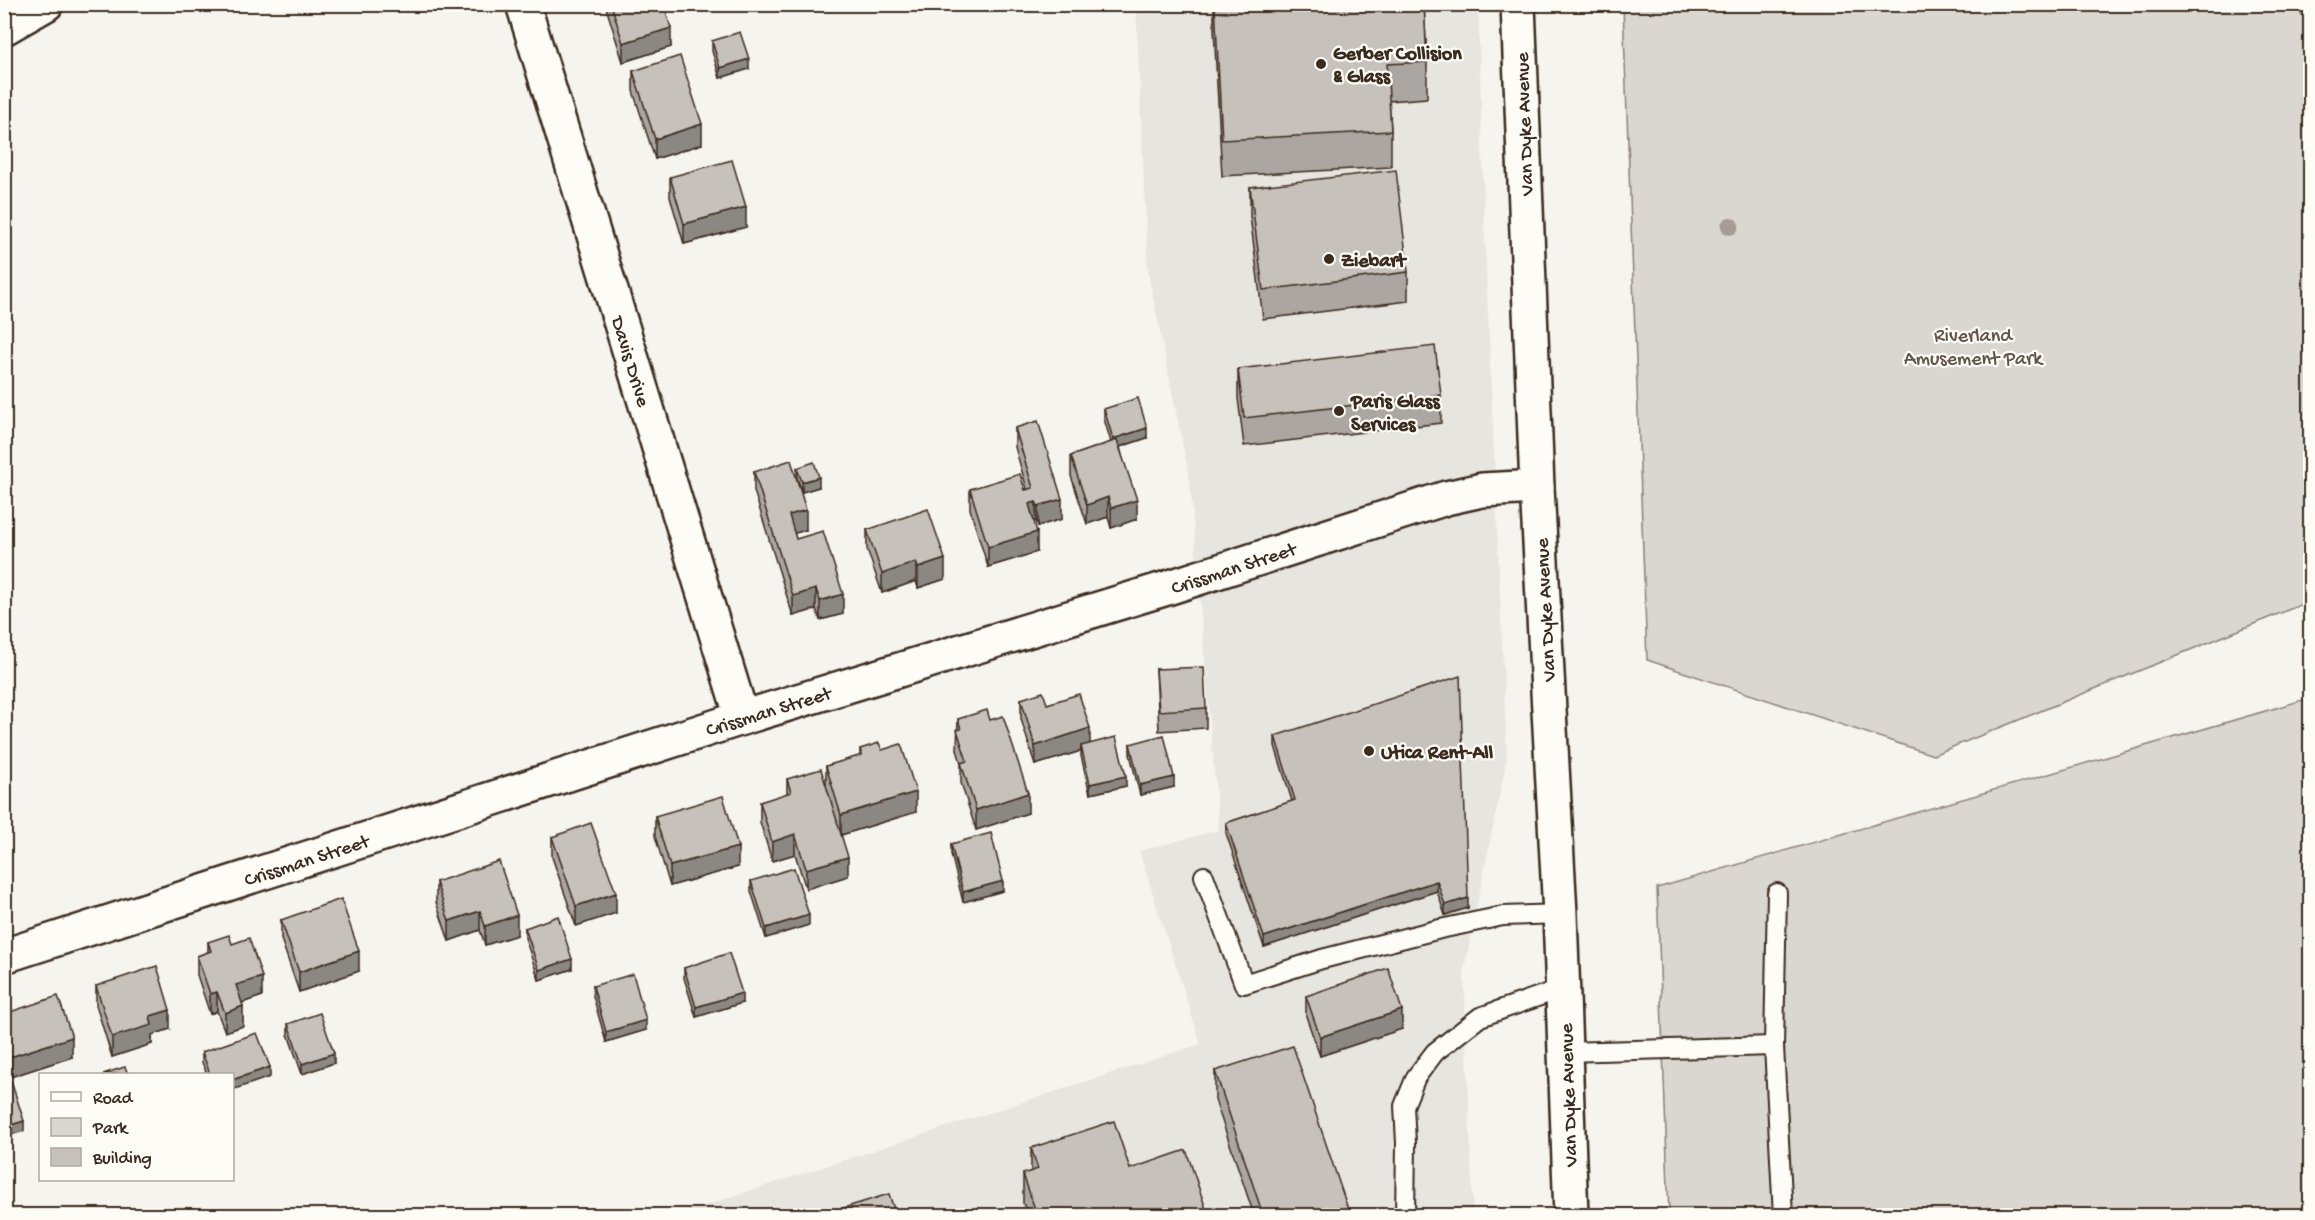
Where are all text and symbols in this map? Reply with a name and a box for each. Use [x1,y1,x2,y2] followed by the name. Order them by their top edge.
[1333,44,1462,90] place label: Gerber Collision & Glass
[1512,51,1541,197] street label: Van Dyke Avenue
[1314,57,1328,71] marker: Gerber Collision & Glass
[1341,251,1407,274] place label: Ziebart
[1322,252,1336,266] marker: Ziebart
[603,312,653,410] street label: Davis Drive
[1904,326,2044,372] park label: Riverland Amusement Park
[1350,392,1441,438] place label: Paris Glass Services
[1332,404,1346,418] marker: Paris Glass Services
[1532,537,1563,683] street label: Van Dyke Avenue
[1169,539,1301,601] street label: Crissman Street
[704,683,836,743] street label: Crissman Street
[1381,743,1494,766] place label: Utica Rent-All
[1362,744,1376,758] marker: Utica Rent-All
[242,831,374,893] street label: Crissman Street
[1556,1022,1585,1168] street label: Van Dyke Avenue
[39,1073,234,1181] legend
[93,1089,134,1110] text: Road
[92,1119,129,1140] text: Park
[92,1149,152,1170] text: Building

